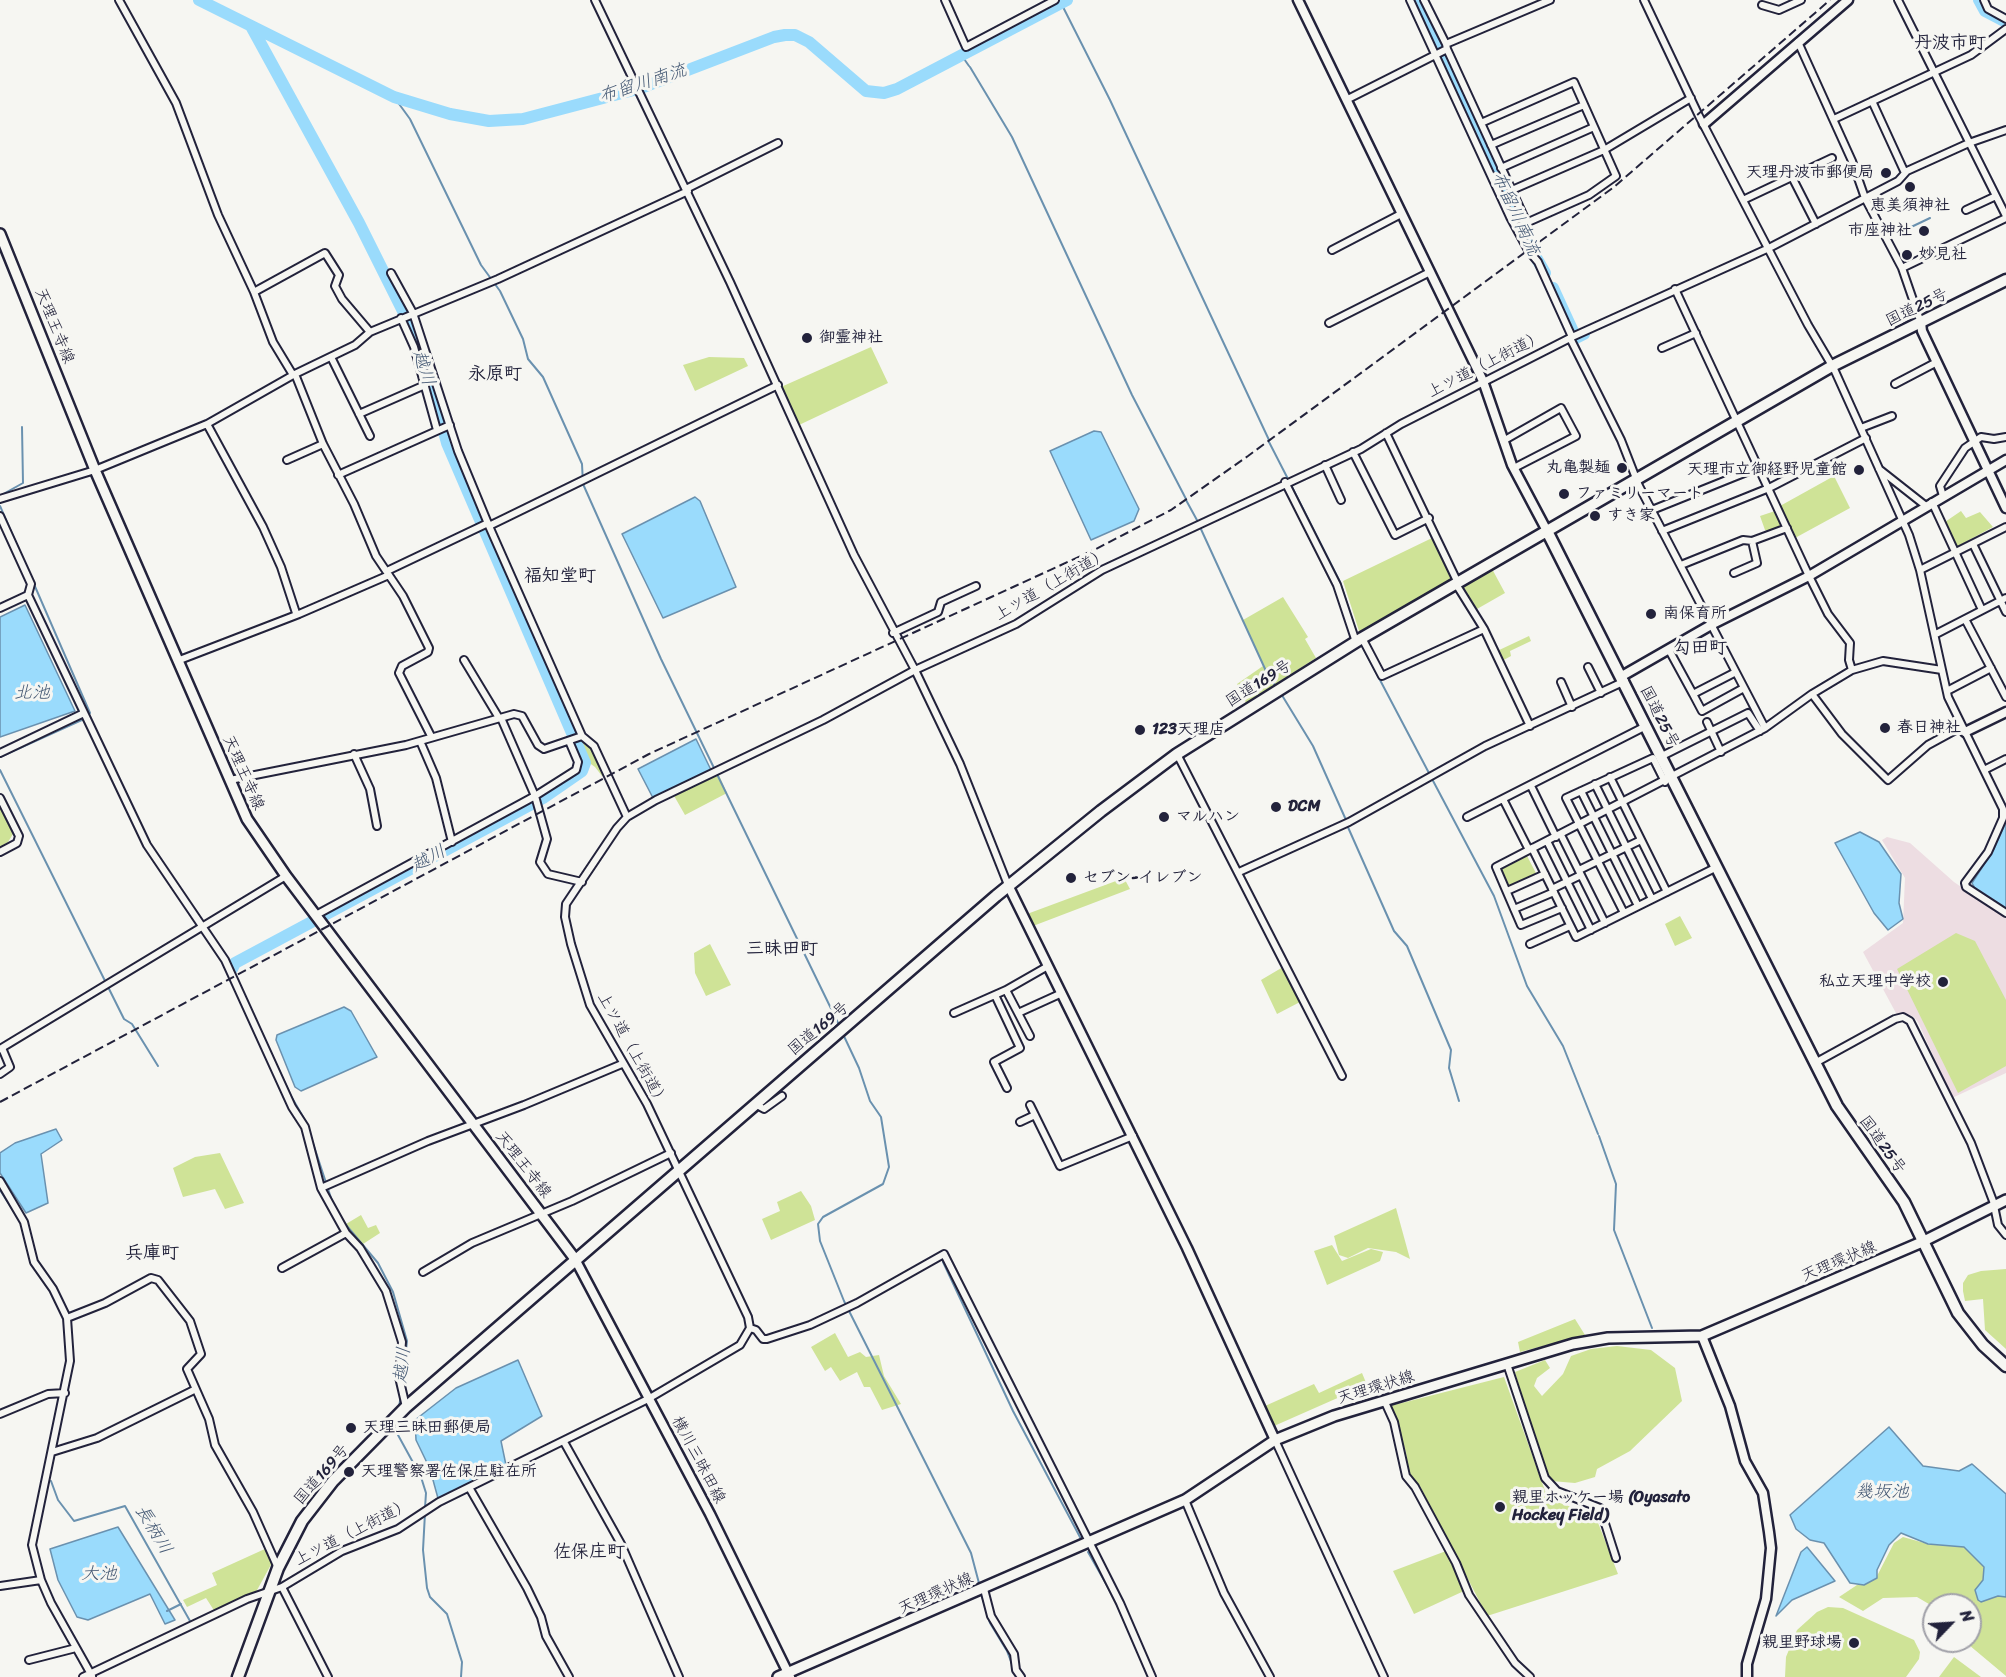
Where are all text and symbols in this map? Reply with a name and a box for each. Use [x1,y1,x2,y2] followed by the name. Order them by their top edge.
[1914,32,1986,54] district label: 丹波市町
[597,60,689,108] water label: 布留川南流
[1746,163,1874,183] place label: 天理丹波市郵便局
[1879,166,1893,180] marker: 天理丹波市郵便局
[1486,169,1544,259] water label: 布留川南流
[1903,180,1917,194] marker: 恵美須神社
[1870,196,1950,216] place label: 恵美須神社
[1848,221,1912,241] place label: 市座神社
[1917,224,1931,238] marker: 市座神社
[1919,245,1967,265] place label: 妙見社
[1900,248,1914,262] marker: 妙見社
[30,285,78,367] street label: 天理王寺線
[1883,285,1951,331] street label: 国道25号
[1425,327,1547,403] street label: 上ツ道（上街道）
[819,328,883,348] place label: 御霊神社
[800,331,814,345] marker: 御霊神社
[407,348,439,388] water label: 越川
[468,363,522,385] district label: 永原町
[1546,458,1610,478] place label: 丸亀製麺
[1687,460,1847,480] place label: 天理市立御経野児童館
[1615,461,1629,475] marker: 丸亀製麺
[1852,463,1866,477] marker: 天理市立御経野児童館
[1576,484,1704,504] place label: ファミリーマート
[1557,487,1571,501] marker: ファミリーマート
[1607,506,1655,526] place label: すき家
[1588,509,1602,523] marker: すき家
[992,545,1112,625] street label: 上ツ道（上街道）
[524,565,596,587] district label: 福知堂町
[1663,604,1727,624] place label: 南保育所
[1644,607,1658,621] marker: 南保育所
[1673,637,1727,659] district label: 勾田町
[1223,656,1295,712] street label: 国道169号
[14,682,50,704] water label: 北池
[1635,683,1683,751] street label: 国道25号
[1897,718,1961,738] place label: 春日神社
[1152,720,1225,740] place label: 123天理店
[1878,721,1892,735] marker: 春日神社
[1133,723,1147,737] marker: 123天理店
[218,733,268,813] street label: 天理王寺線
[1288,797,1320,817] place label: DCM
[1269,800,1283,814] marker: DCM
[1176,807,1240,827] place label: マルハン
[1157,810,1171,824] marker: マルハン
[408,841,450,877] water label: 越川
[1083,868,1202,888] place label: セブン-イレブン
[1064,871,1078,885] marker: セブン-イレブン
[746,938,818,960] district label: 三昧田町
[1819,972,1931,992] place label: 私立天理中学校
[1936,975,1950,989] marker: 私立天理中学校
[593,989,671,1111] street label: 上ツ道（上街道）
[785,998,853,1060] street label: 国道169号
[1855,1112,1909,1178] street label: 国道25号
[491,1128,555,1202] street label: 天理王寺線
[1798,1238,1880,1286] street label: 天理環状線
[125,1242,179,1264] district label: 兵庫町
[390,1346,416,1384] water label: 越川
[1335,1367,1417,1409] street label: 天理環状線
[667,1413,729,1507] street label: 横川三昧田線
[363,1418,491,1438] place label: 天理三昧田郵便局
[344,1421,358,1435] marker: 天理三昧田郵便局
[291,1441,353,1509] street label: 国道169号
[361,1462,537,1482] place label: 天理警察署佐保庄駐在所
[342,1465,356,1479] marker: 天理警察署佐保庄駐在所
[1855,1481,1909,1503] water label: 幾坂池
[1512,1488,1690,1526] place label: 親里ホッケー場 (Oyasato Hockey Field)
[292,1495,414,1571] street label: 上ツ道（上街道）
[1493,1500,1507,1514] marker: 親里ホッケー場 (Oyasato Hockey Field)
[130,1501,176,1559] water label: 長柄川
[553,1541,625,1563] district label: 佐保庄町
[81,1563,117,1585] water label: 大池
[896,1569,976,1619] street label: 天理環状線
[1922,1593,1982,1653] north arrow
[1951,1605,1982,1627] text: N
[1762,1633,1842,1653] place label: 親里野球場
[1847,1636,1861,1650] marker: 親里野球場

